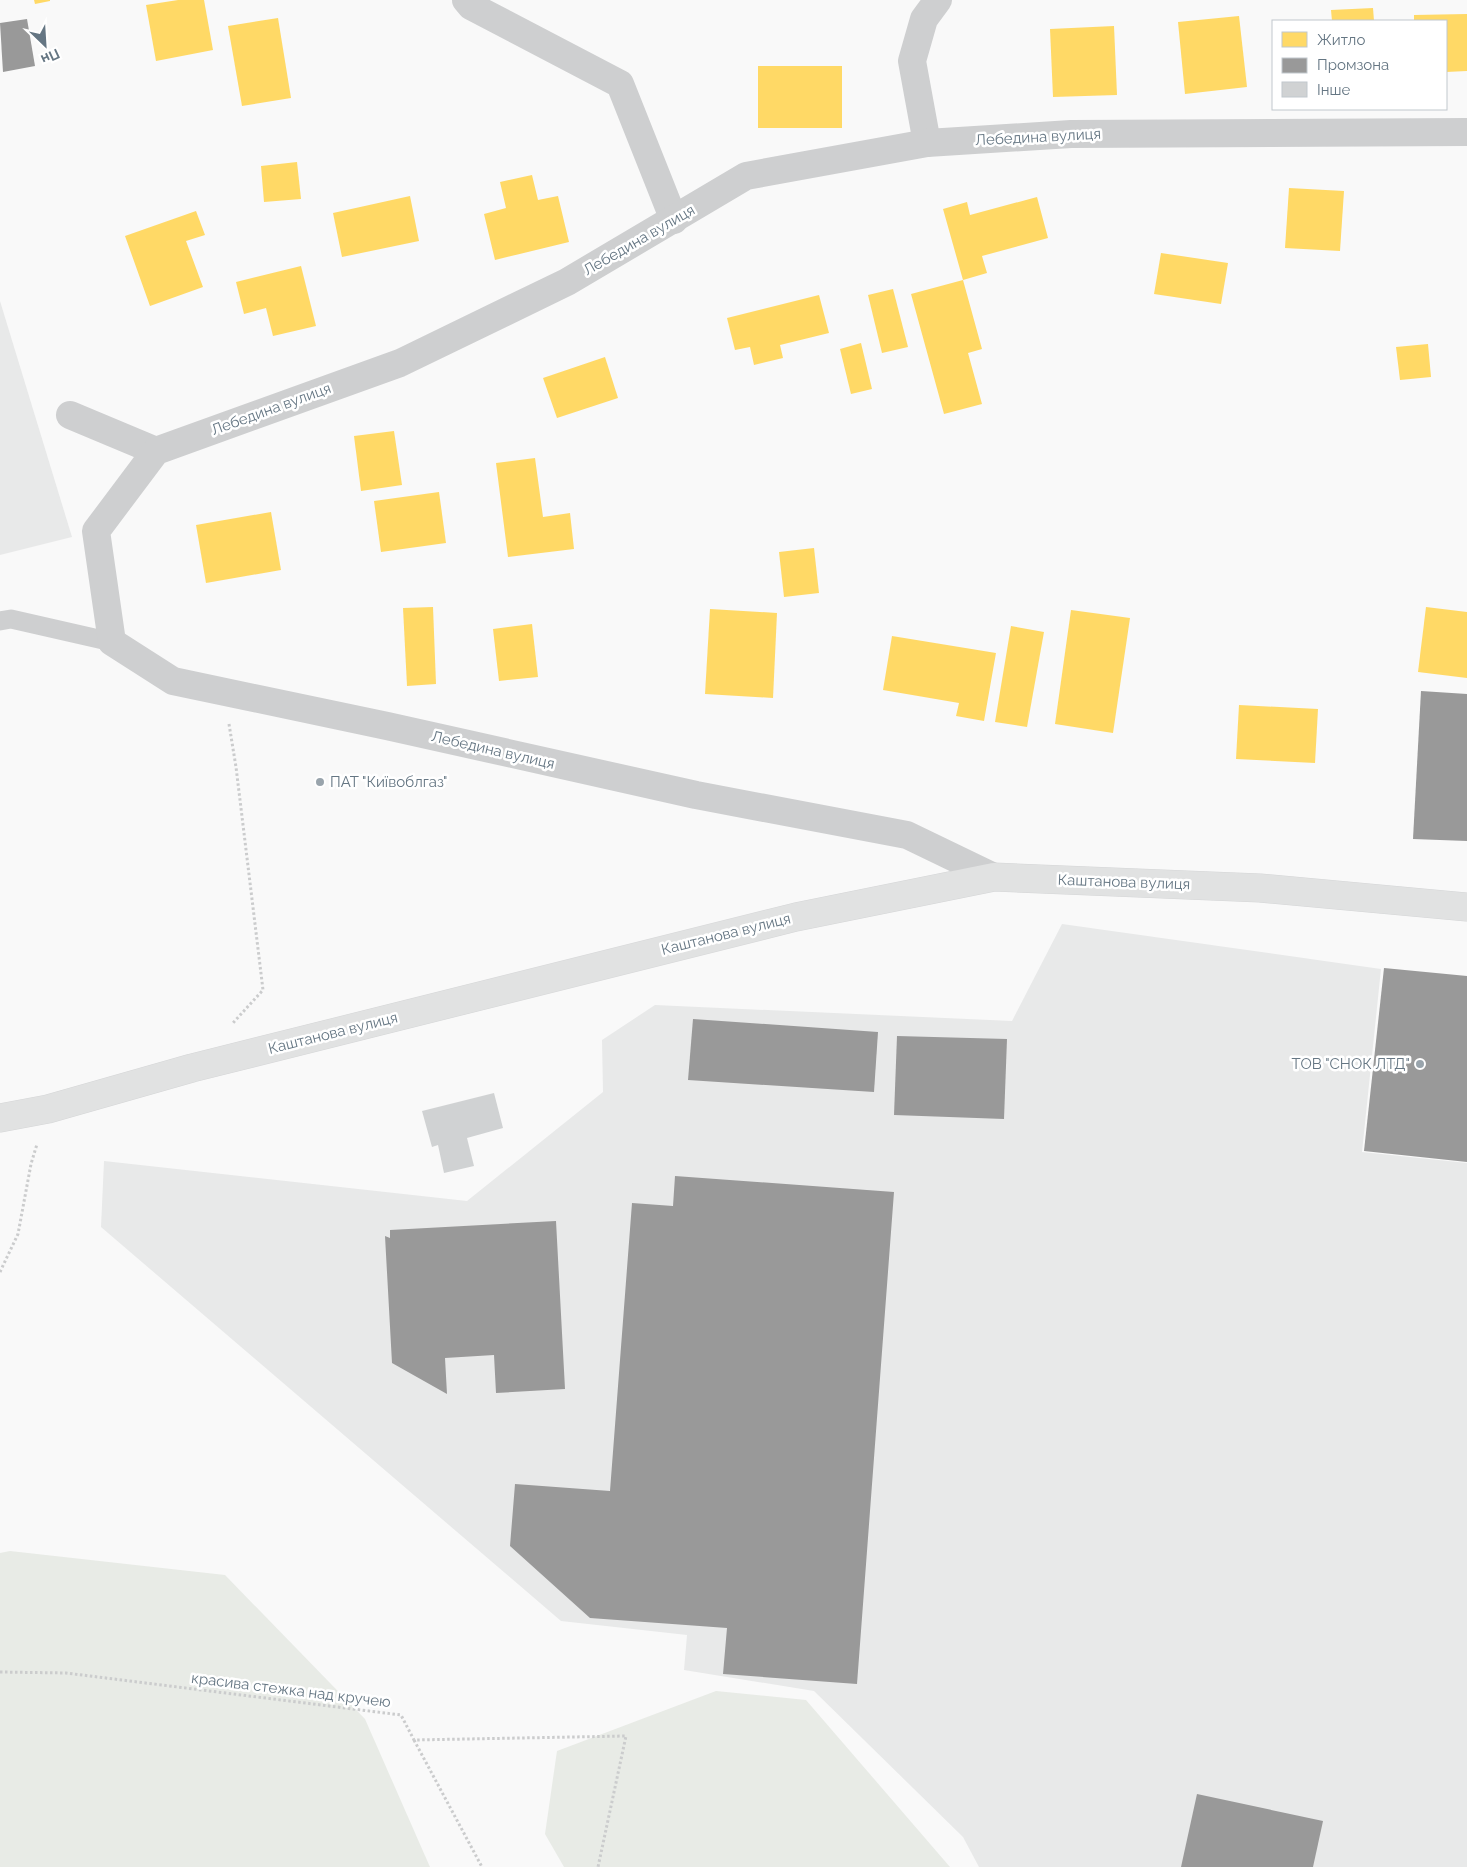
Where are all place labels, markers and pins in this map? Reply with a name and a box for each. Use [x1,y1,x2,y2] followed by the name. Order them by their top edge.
[330,773,447,791] place label: ПАТ "Київоблгаз"
[314,776,326,788] marker: ПАТ "Київоблгаз"
[1292,1055,1410,1073] place label: ТОВ "СНОК ЛТД"
[1414,1058,1426,1070] marker: ТОВ "СНОК ЛТД"

